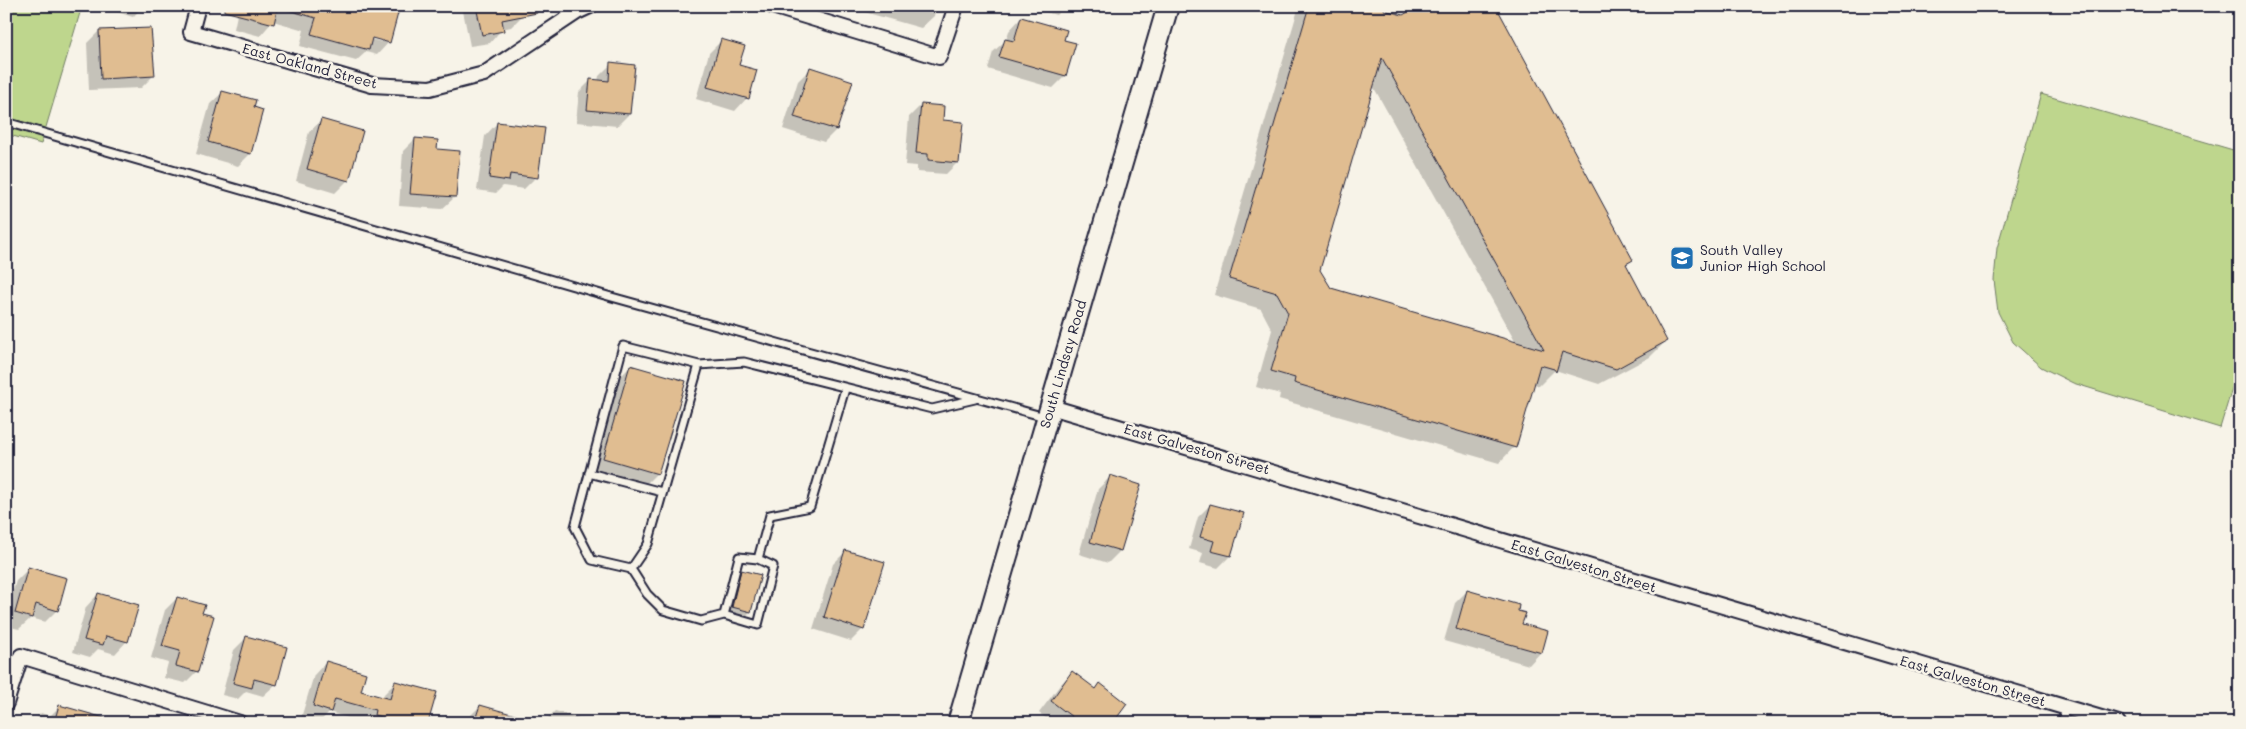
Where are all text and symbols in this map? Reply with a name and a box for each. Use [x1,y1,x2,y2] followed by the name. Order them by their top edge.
[240,38,380,93] street label: East Oakland Street
[1700,240,1826,275] place label: South Valley Junior High School
[1669,245,1695,271] school or university icon: South Valley Junior High School
[1035,297,1090,430] street label: South Lindsay Road
[1122,419,1272,478] street label: East Galveston Street
[1509,534,1659,597] street label: East Galveston Street
[1898,651,2048,710] street label: East Galveston Street

